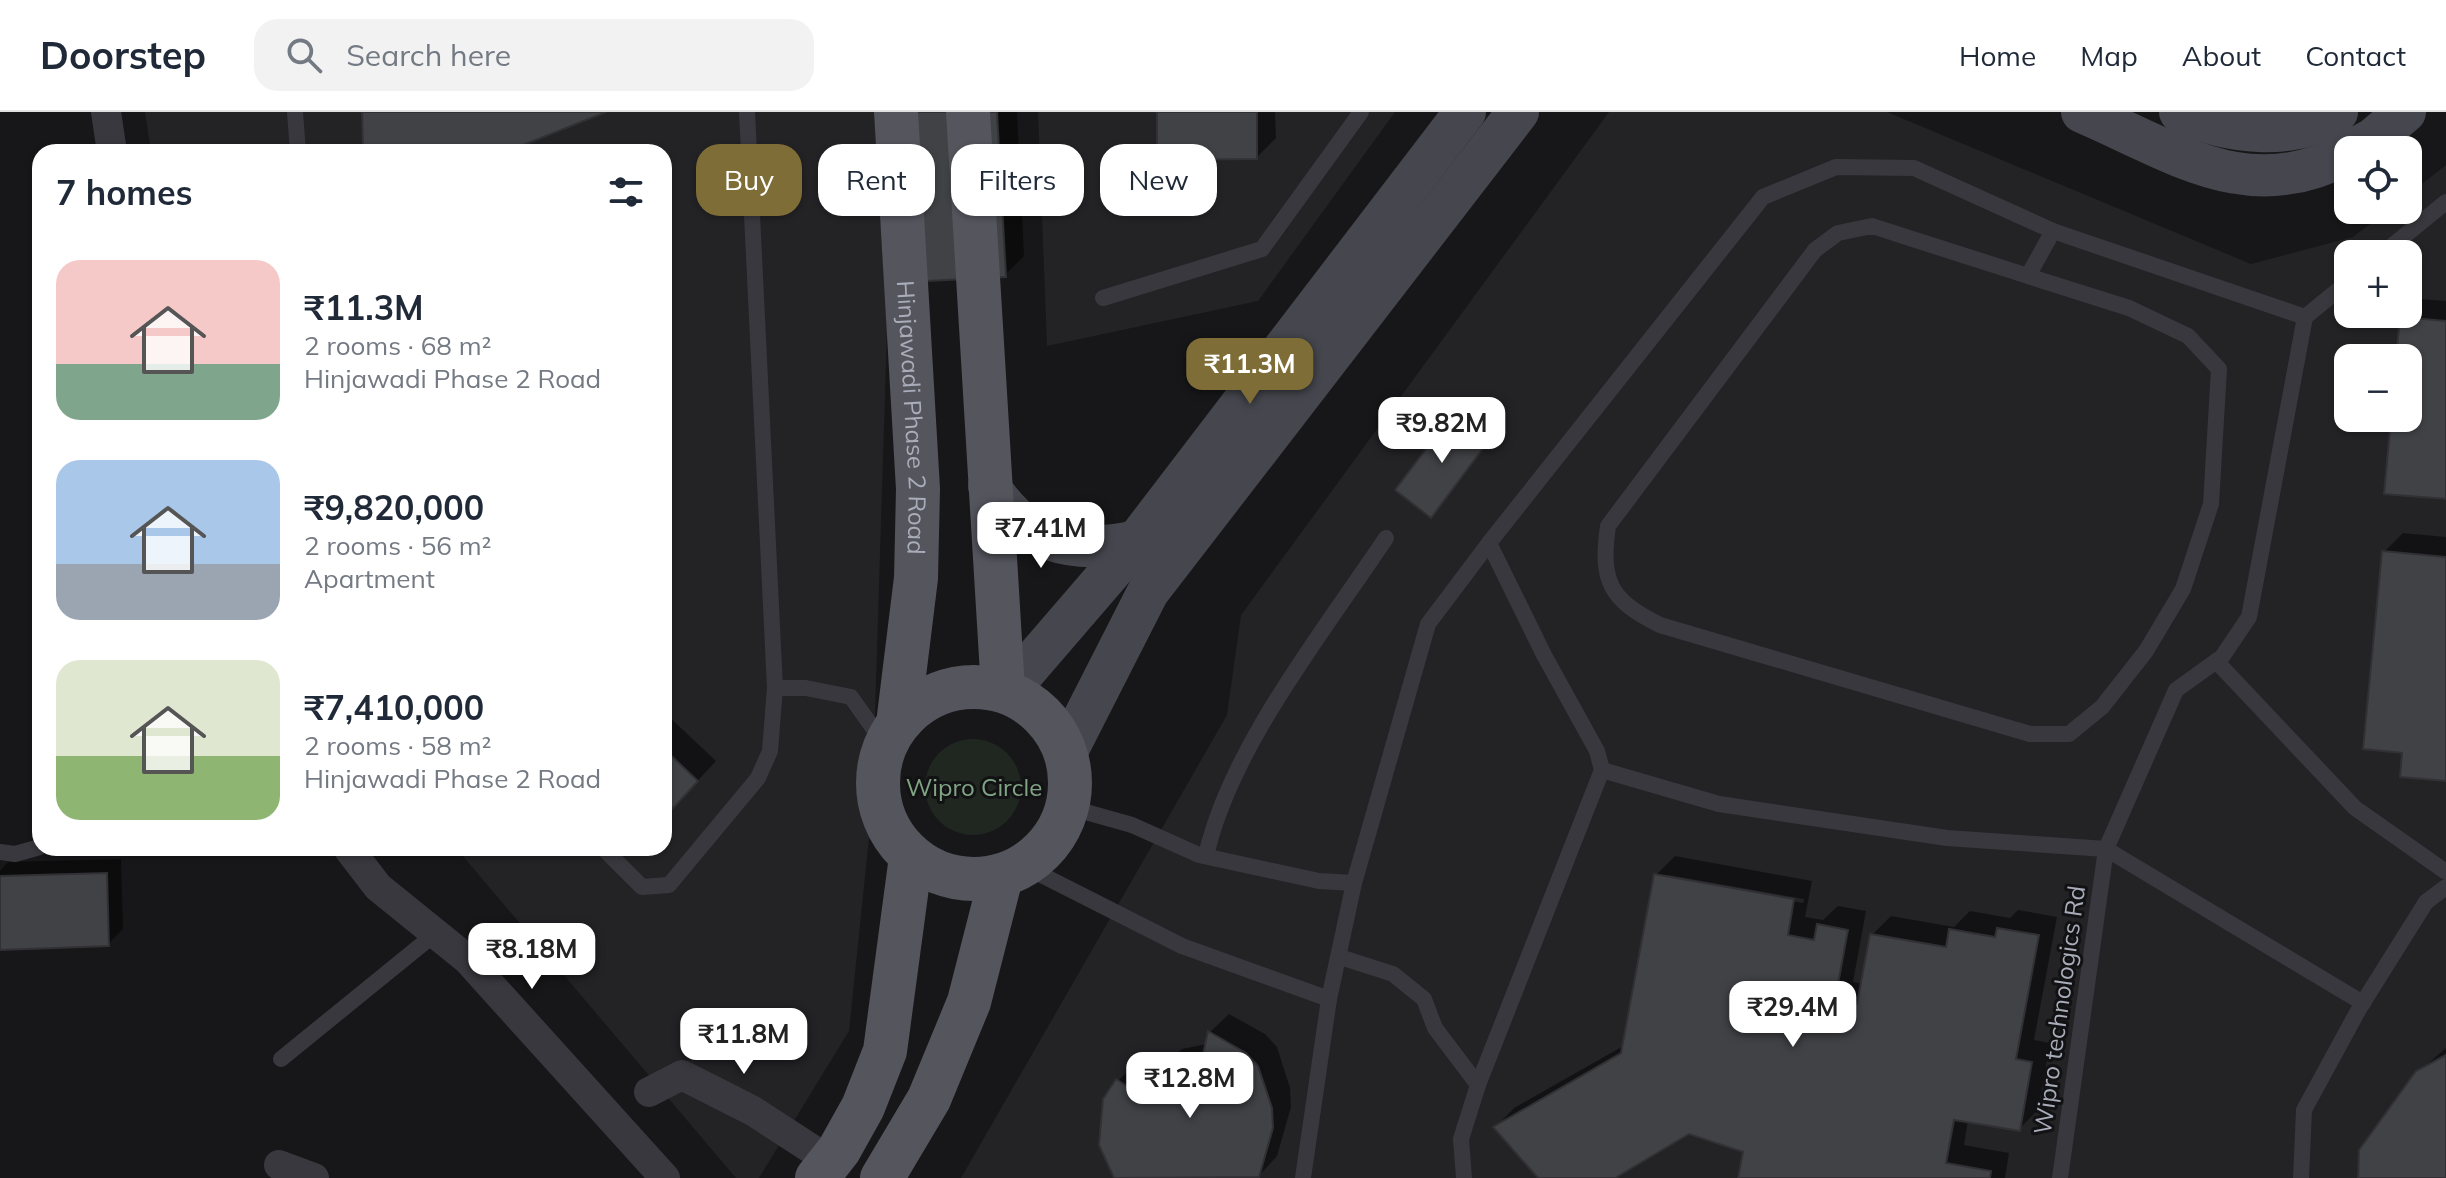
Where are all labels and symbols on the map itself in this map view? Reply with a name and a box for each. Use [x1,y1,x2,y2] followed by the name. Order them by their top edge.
[891,280,933,555] street label: Hinjawadi Phase 2 Road
[1185,338,1315,406] pin: ₹11.3M
[1377,397,1507,465] pin: ₹9.82M
[976,502,1106,570] pin: ₹7.41M
[906,772,1042,802] park label: Wipro Circle
[2027,884,2091,1136] street label: Wipro technologics Rd
[467,923,597,991] pin: ₹8.18M
[1728,981,1858,1049] pin: ₹29.4M
[679,1008,809,1076] pin: ₹11.8M
[1125,1052,1255,1120] pin: ₹12.8M

